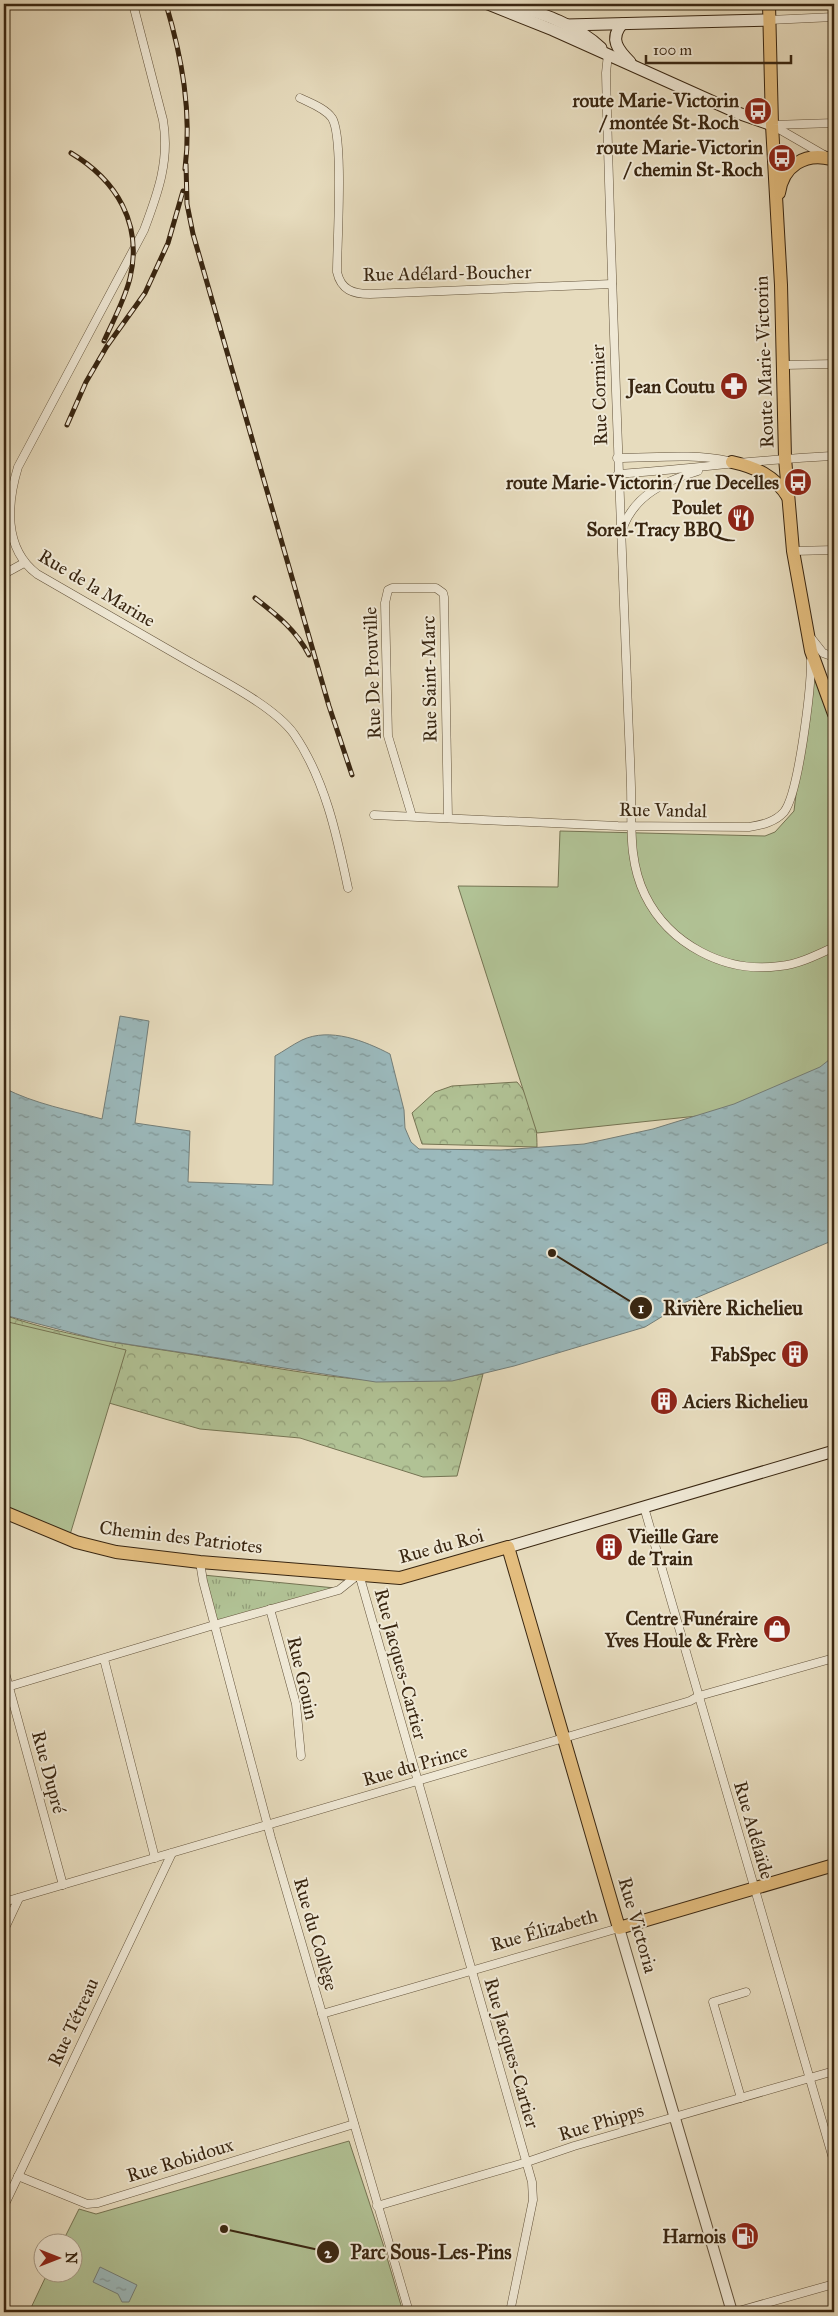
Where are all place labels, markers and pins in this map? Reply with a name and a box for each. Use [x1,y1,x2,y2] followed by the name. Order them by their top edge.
[571,89,740,134] place label: route Marie-Victorin / montée St-Roch
[743,96,773,126] bus stop icon: route Marie-Victorin / montée St-Roch
[595,136,764,181] place label: route Marie-Victorin / chemin St-Roch
[767,143,797,173] bus stop icon: route Marie-Victorin / chemin St-Roch
[719,371,749,401] pharmacy icon: Jean Coutu
[625,375,716,399] place label: Jean Coutu
[783,467,813,497] bus stop icon: route Marie-Victorin / rue Decelles
[505,471,779,494] place label: route Marie-Victorin / rue Decelles
[586,496,736,542] place label: Poulet Sorel-Tracy BBQ
[726,503,756,533] restaurant icon: Poulet Sorel-Tracy BBQ
[628,1290,813,1325] callout: Rivière Richelieu
[780,1339,810,1369] building icon: FabSpec
[710,1343,776,1367] place label: FabSpec
[649,1386,679,1416] building icon: Aciers Richelieu
[681,1390,809,1413] place label: Aciers Richelieu
[627,1525,719,1570] place label: Vieille Gare de Train
[594,1532,624,1562] building icon: Vieille Gare de Train
[604,1607,758,1652] place label: Centre Funéraire Yves Houle & Frère
[762,1614,792,1644] shop icon: Centre Funéraire Yves Houle & Frère
[730,2221,760,2251] fuel station icon: Harnois
[662,2225,726,2248] place label: Harnois
[315,2235,521,2270] callout: Parc Sous-Les-Pins

